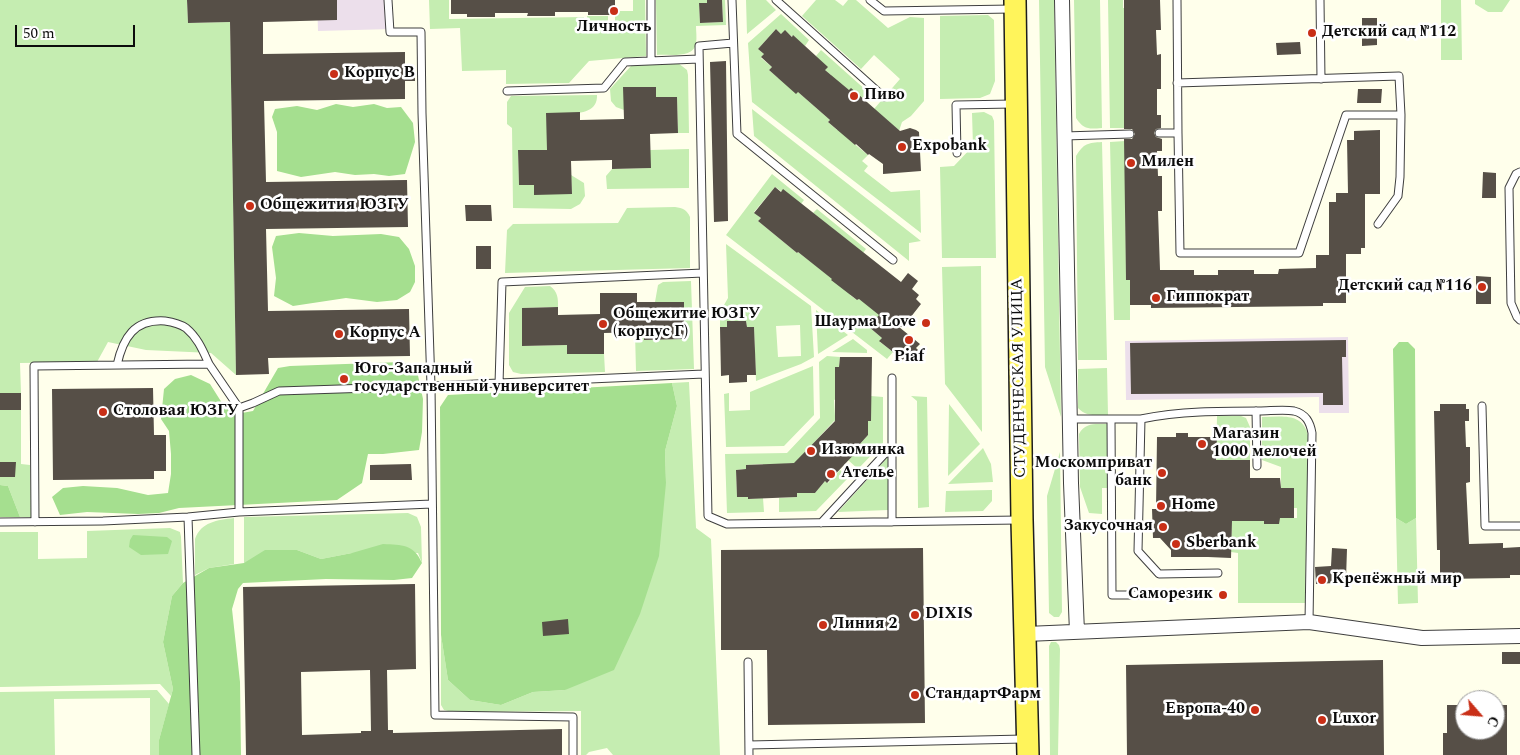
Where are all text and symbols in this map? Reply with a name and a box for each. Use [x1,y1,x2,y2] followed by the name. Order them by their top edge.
[608,5,620,17] marker: Личность
[18,15,138,47] scale bar
[577,18,651,38] place label: Личность
[23,22,55,45] text: 50 m
[1322,23,1456,43] place label: Детский сад №112
[1306,27,1318,39] marker: Детский сад №112
[344,64,415,84] place label: Корпус В
[328,68,340,80] marker: Корпус В
[864,86,905,106] place label: Пиво
[848,90,860,102] marker: Пиво
[912,137,987,157] place label: Expobank
[896,141,908,153] marker: Expobank
[1141,153,1194,173] place label: Милен
[1125,157,1137,169] marker: Милен
[260,196,408,216] place label: Общежития ЮЗГУ
[244,200,256,212] marker: Общежития ЮЗГУ
[1338,277,1472,297] place label: Детский сад №116
[1009,278,1031,478] street label: СТУДЕНЧЕСКАЯ УЛИЦА
[1476,281,1488,293] marker: Детский сад №116
[1166,288,1249,308] place label: Гиппократ
[1150,292,1162,304] marker: Гиппократ
[613,305,760,343] place label: Общежитие ЮЗГУ (корпус Г)
[814,313,916,333] place label: Шаурма Love
[920,317,932,329] marker: Шаурма Love
[597,318,609,330] marker: Общежитие ЮЗГУ (корпус Г)
[349,324,421,344] place label: Корпус А
[333,328,345,340] marker: Корпус А
[903,334,915,346] marker: Piaf
[894,348,924,368] place label: Piaf
[354,360,589,398] place label: Юго-Западный государственный университет
[338,373,350,385] marker: Юго-Западный государственный университет
[113,402,239,422] place label: Столовая ЮЗГУ
[97,406,109,418] marker: Столовая ЮЗГУ
[1212,425,1317,463] place label: Магазин 1000 мелочей
[1196,438,1208,450] marker: Магазин 1000 мелочей
[821,441,905,461] place label: Изюминка
[805,445,817,457] marker: Изюминка
[1035,454,1152,492] place label: Москомприват банк
[841,464,894,484] place label: Ателье
[1156,467,1168,479] marker: Москомприват банк
[825,468,837,480] marker: Ателье
[1171,496,1215,516] place label: Home
[1155,500,1167,512] marker: Home
[1063,517,1153,537] place label: Закусочная
[1157,521,1169,533] marker: Закусочная
[1186,534,1257,554] place label: Sberbank
[1170,538,1182,550] marker: Sberbank
[1332,570,1462,590] place label: Крепёжный мир
[1316,574,1328,586] marker: Крепёжный мир
[1128,585,1213,605] place label: Саморезик
[1217,589,1229,601] marker: Саморезик
[925,605,973,625] place label: DIXIS
[909,609,921,621] marker: DIXIS
[833,615,897,635] place label: Линия 2
[817,619,829,631] marker: Линия 2
[925,685,1041,705] place label: СтандартФарм
[909,689,921,701] marker: СтандартФарм
[1455,690,1505,740] north arrow
[1165,700,1245,720] place label: Европа-40
[1249,704,1261,716] marker: Европа-40
[1332,710,1376,730] place label: Luxor
[1481,712,1505,731] text: С
[1316,714,1328,726] marker: Luxor

